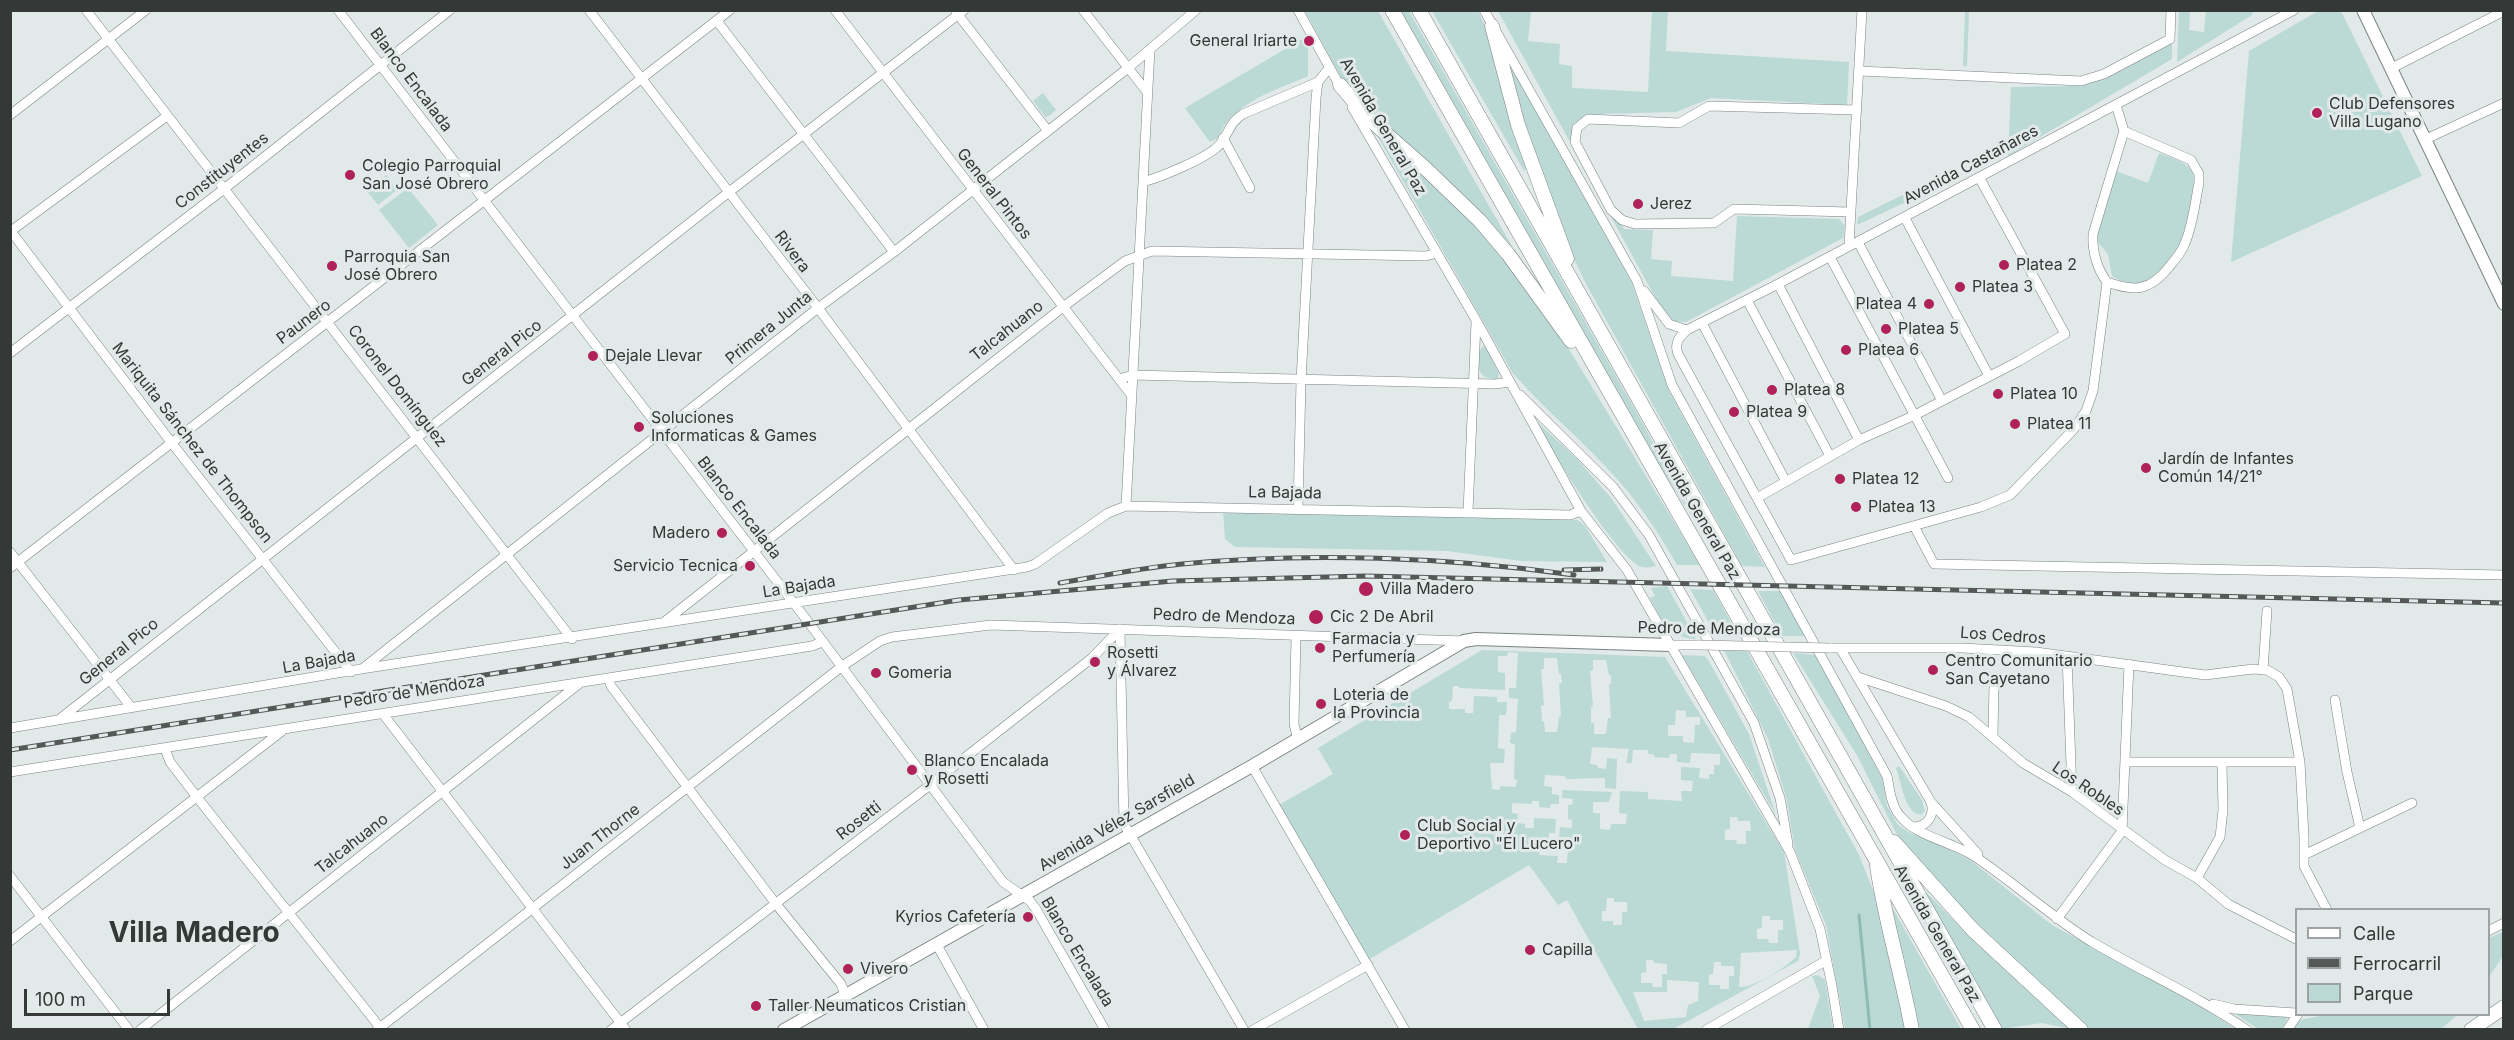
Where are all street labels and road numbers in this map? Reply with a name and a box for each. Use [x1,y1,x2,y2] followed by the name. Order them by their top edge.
[366,24,456,136] street label: Blanco Encalada
[1336,55,1430,199] street label: Avenida General Paz
[1900,121,2042,209] street label: Avenida Castañares
[171,129,273,213] street label: Constituyentes
[953,145,1035,243] street label: General Pintos
[770,227,814,277] street label: Rivera
[722,287,816,369] street label: Primera Junta
[273,295,335,349] street label: Paunero
[967,297,1047,365] street label: Talcahuano
[458,316,546,390] street label: General Pico
[343,321,451,451] street label: Coronel Domínguez
[108,339,276,547] street label: Mariquita Sánchez de Thompson
[1650,439,1744,583] street label: Avenida General Paz
[693,453,785,563] street label: Blanco Encalada
[1248,483,1322,503] street label: La Bajada
[761,572,837,602] street label: La Bajada
[1152,605,1296,629] street label: Pedro de Mendoza
[76,614,162,690] street label: General Pico
[1637,618,1781,640] street label: Pedro de Mendoza
[1959,623,2047,649] street label: Los Cedros
[281,646,357,678] street label: La Bajada
[342,671,486,713] street label: Pedro de Mendoza
[2048,758,2128,820] street label: Los Robles
[1036,770,1198,876] street label: Avenida Vélez Sarsfield
[833,798,885,844] street label: Rosetti
[556,800,644,874] street label: Juan Thorne
[312,810,392,878] street label: Talcahuano
[1890,862,1984,1006] street label: Avenida General Paz
[1037,893,1117,1011] street label: Blanco Encalada

